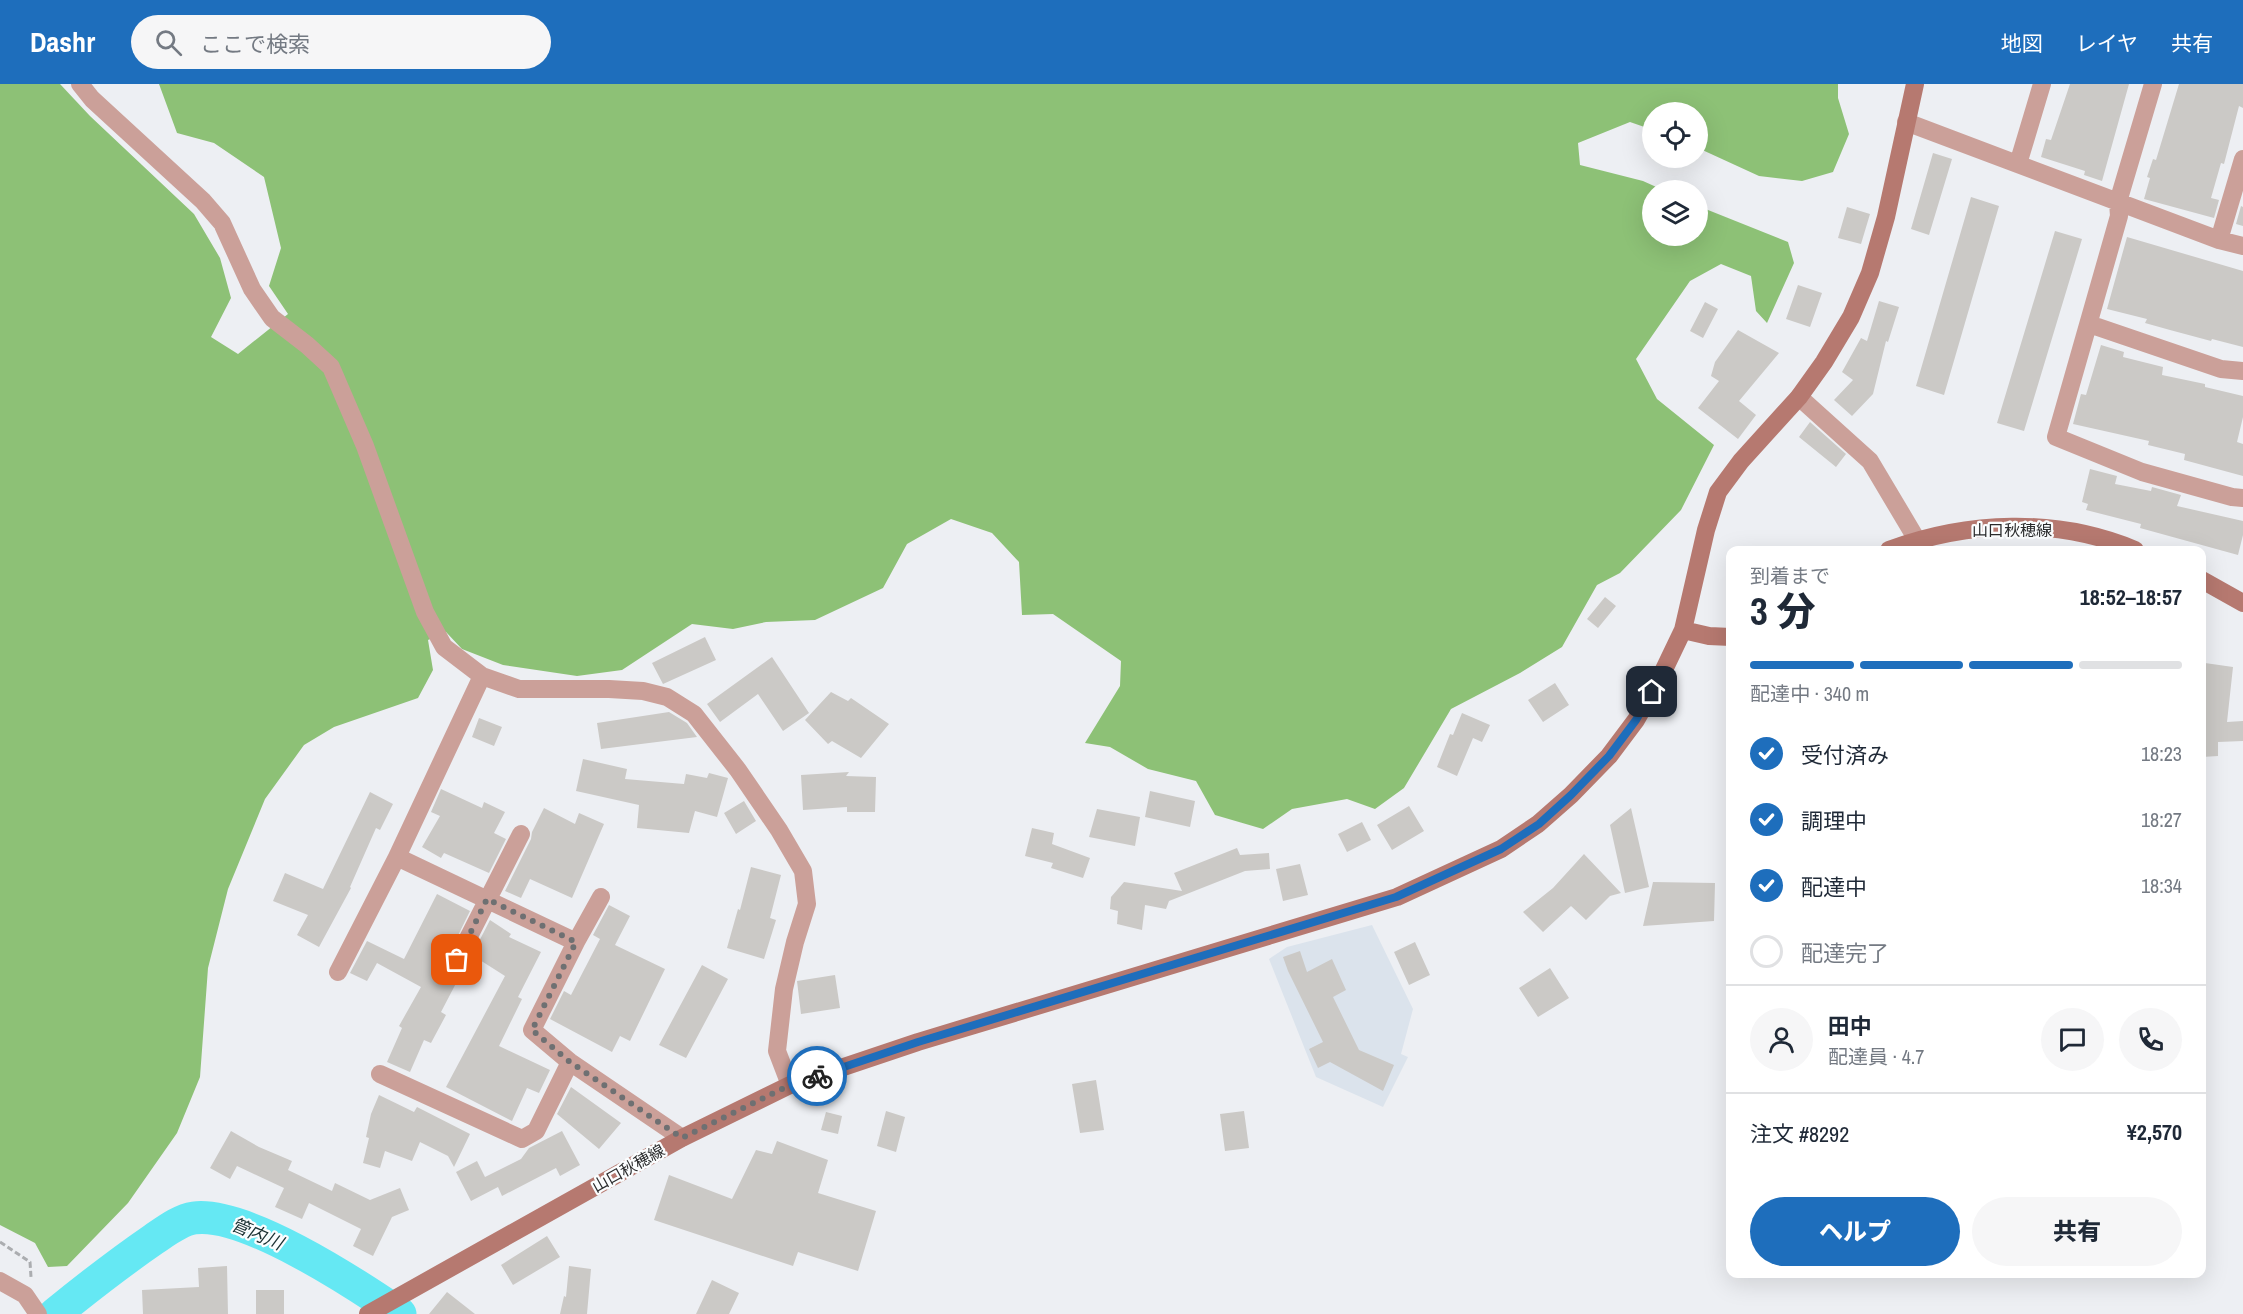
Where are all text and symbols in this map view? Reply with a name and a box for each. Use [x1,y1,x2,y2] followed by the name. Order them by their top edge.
[131,15,551,69] search box
[30,23,95,61] text: Dashr
[152,26,185,59] icon: search
[200,29,310,59] text: ここで検索
[2001,29,2043,58] text: 地図
[2076,29,2138,58] text: レイヤ
[2171,29,2213,58] text: 共有
[1642,102,1708,246] map controls
[1642,102,1708,168] button: locate
[1642,180,1708,246] button: layers
[1972,519,2052,541] street label: 山口秋穂線
[1750,562,1830,589] text: 到着まで
[2080,582,2182,612] text: 18:52–18:57
[1750,585,1816,637] text: 3 分
[1626,666,1677,717] pin
[1635,675,1668,708] icon: home
[1750,680,1869,707] text: 配達中 · 340 m
[1750,737,1783,770] icon: check
[1801,740,1889,770] text: 受付済み
[2141,740,2182,767] text: 18:23
[1750,803,1783,836] icon: check
[1801,806,1867,836] text: 調理中
[2141,806,2182,833] text: 18:27
[1750,869,1783,902] icon: check
[1801,872,1867,902] text: 配達中
[2141,872,2182,899] text: 18:34
[431,934,482,985] pin
[1801,938,1889,968] text: 配達完了
[440,943,473,976] icon: bag
[1750,1008,1813,1071] button: person
[2041,1008,2104,1071] button: chat
[2119,1008,2182,1071] button: phone
[1828,1011,1872,1041] text: 田中
[1828,1043,1924,1070] text: 配達員 · 4.7
[787,1046,847,1106] courier
[801,1060,834,1093] icon: bike
[2127,1117,2182,1147] text: ¥2,570
[1750,1119,1849,1149] text: 注文 #8292
[588,1139,668,1197] street label: 山口秋穂線
[1750,1197,1960,1266] button: ヘルプ
[1972,1197,2182,1266] button: 共有
[227,1211,289,1256] water label: 管内川

